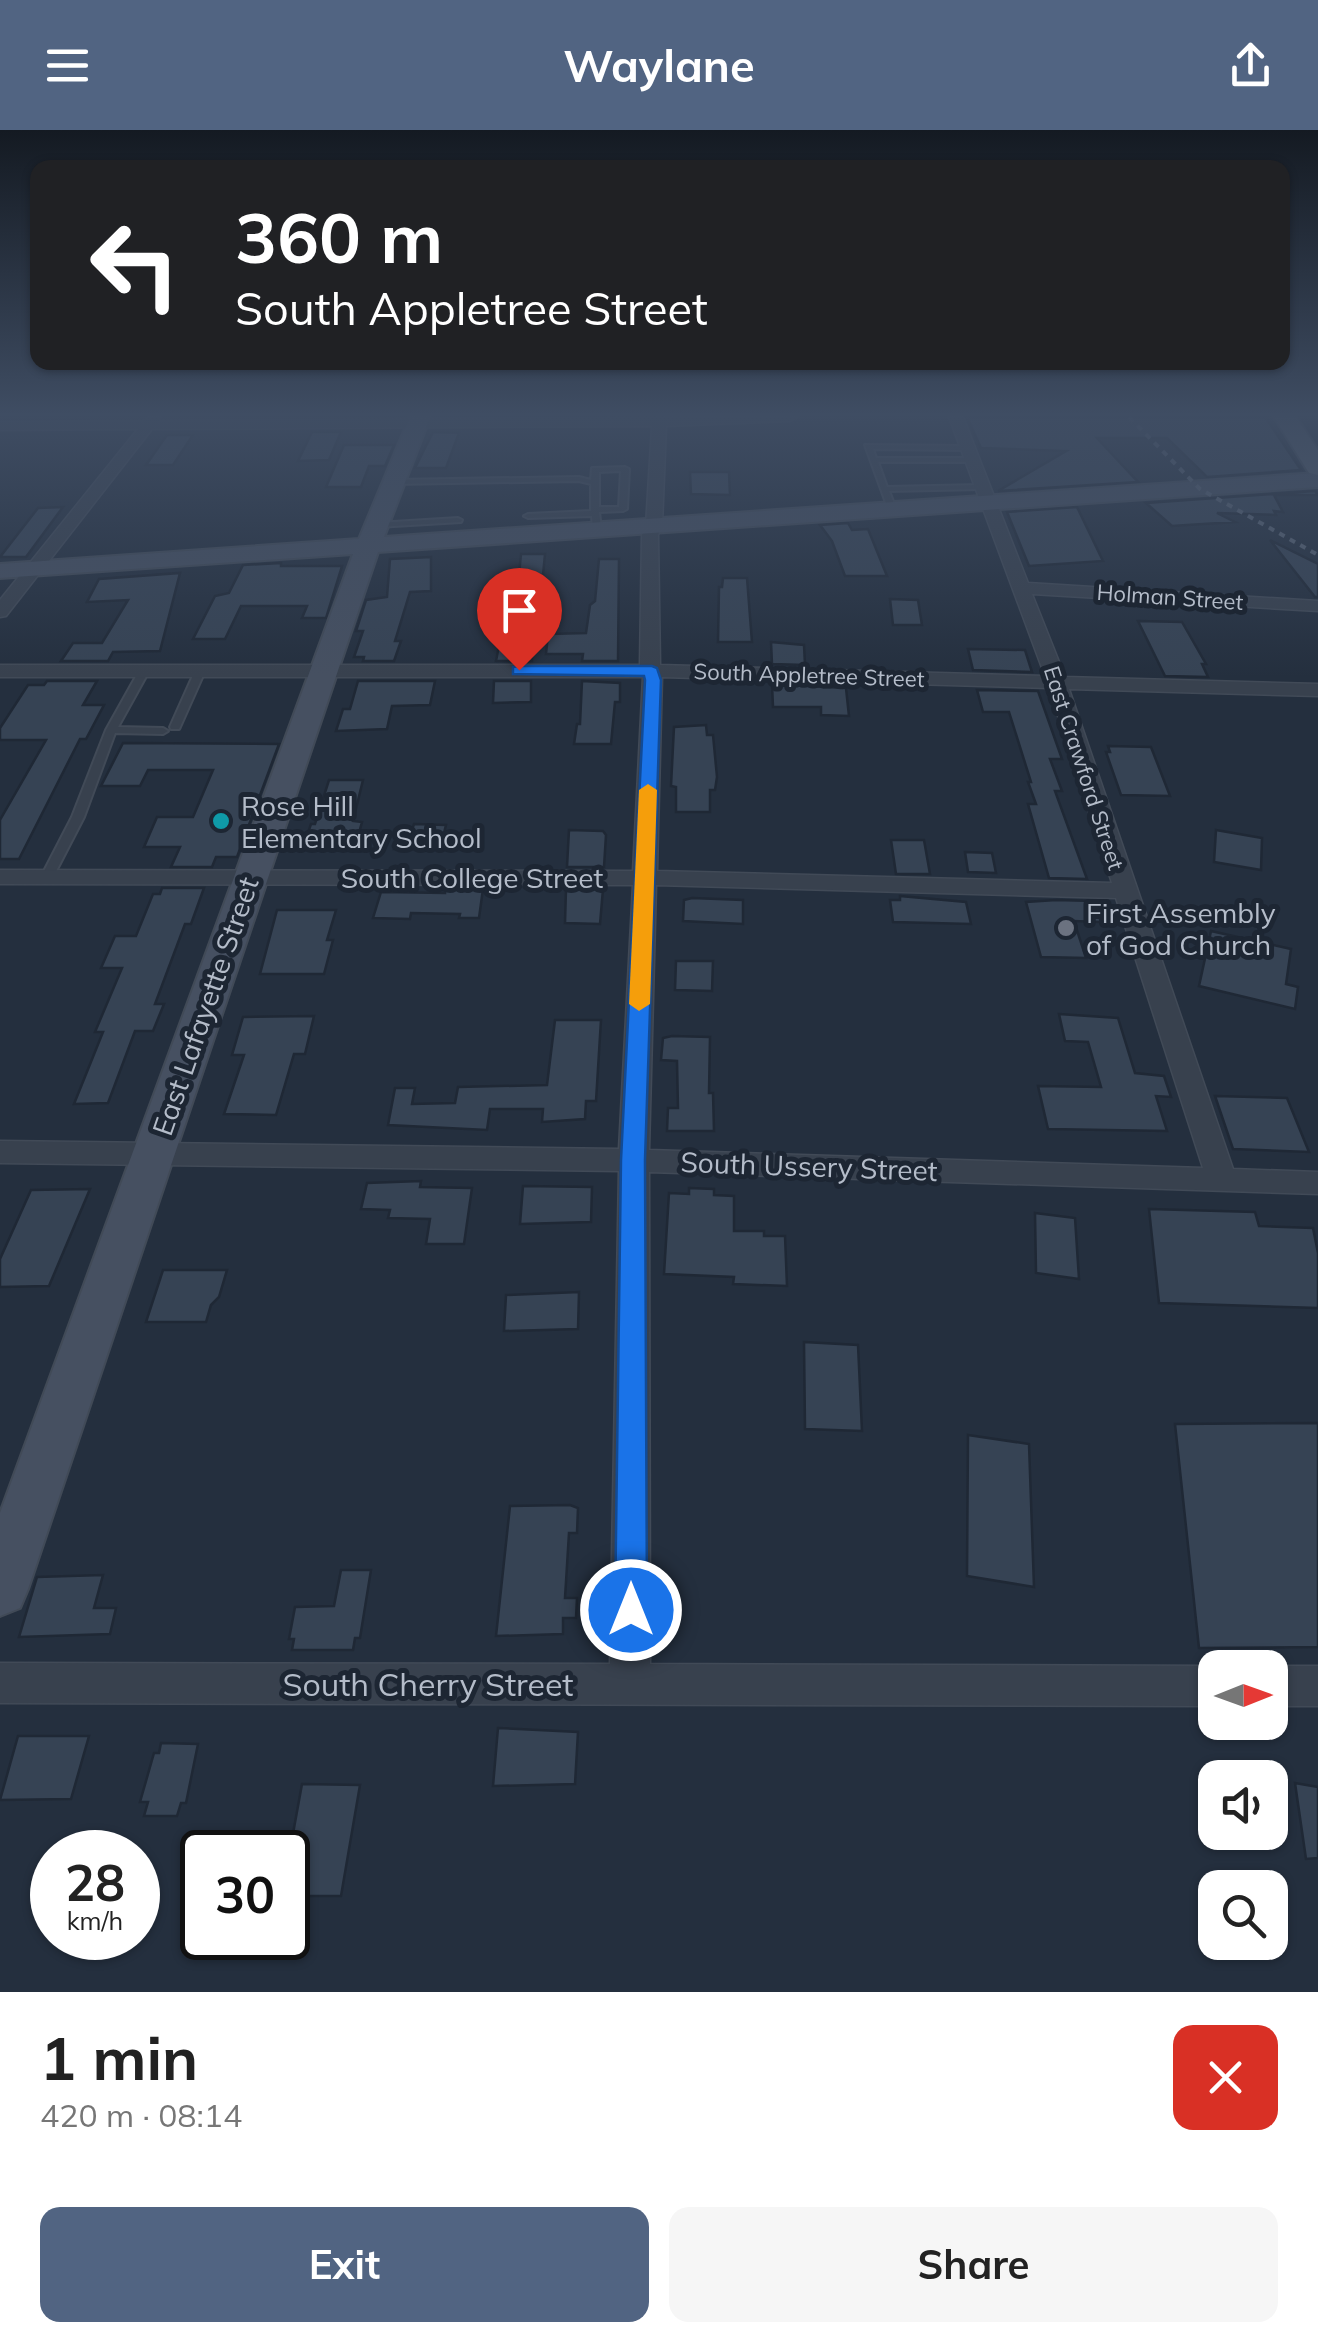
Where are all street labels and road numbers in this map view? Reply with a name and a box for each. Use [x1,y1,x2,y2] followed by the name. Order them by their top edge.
[1096,578,1244,616] street label: Holman Street
[693,657,925,693] street label: South Appletree Street
[1038,662,1130,874] street label: East Crawford Street
[341,860,604,895] street label: South College Street
[144,872,266,1140] street label: East Lafayette Street
[680,1144,938,1188] street label: South Ussery Street
[282,1664,574,1704] street label: South Cherry Street

